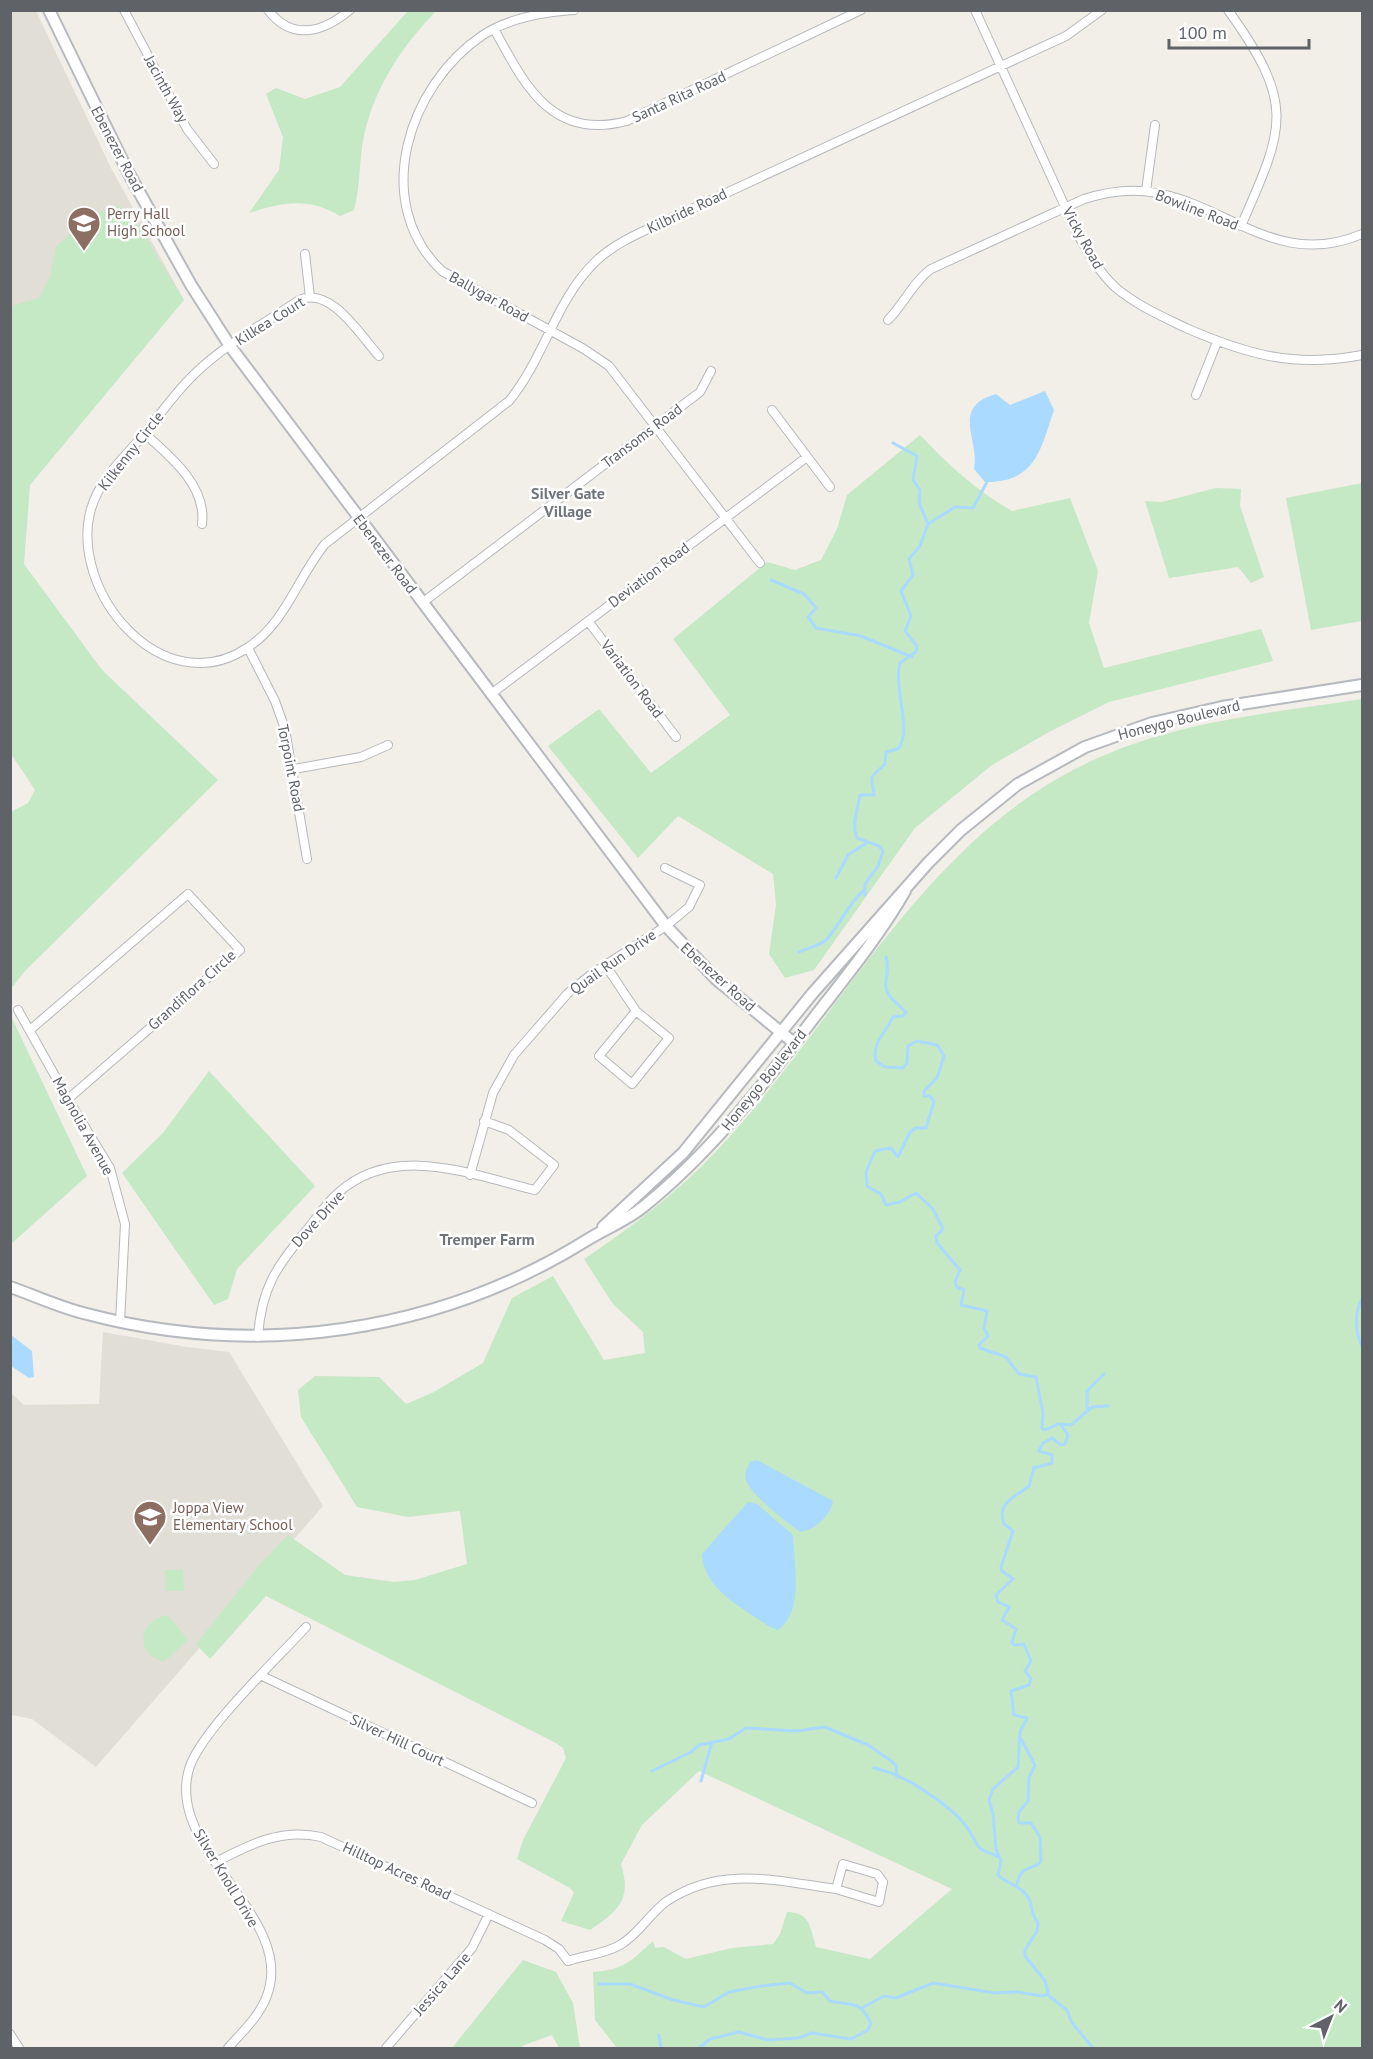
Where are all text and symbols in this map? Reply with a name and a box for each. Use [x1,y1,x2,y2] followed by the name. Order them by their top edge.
[1169,12,1308,50] scale bar
[1178,21,1227,44] text: 100 m
[140,51,193,126] street label: Jacinth Way
[629,67,729,127] street label: Santa Rita Road
[87,103,148,195] street label: Ebenezer Road
[644,184,730,237] street label: Kilbride Road
[1153,185,1242,234] street label: Bowline Road
[1058,202,1108,272] street label: Vicky Road
[107,204,185,240] place label: Perry Hall High School
[66,205,102,252] school or university icon: Perry Hall High School
[446,267,532,326] street label: Ballygar Road
[231,292,308,349] street label: Kilkea Court
[598,399,686,472] street label: Transoms Road
[94,407,167,494] street label: Kilkenny Circle
[531,483,605,521] district label: Silver Gate Village
[349,510,421,597] street label: Ebenezer Road
[604,538,693,611] street label: Deviation Road
[596,635,668,722] street label: Variation Road
[1116,695,1242,744] street label: Honeygo Boulevard
[274,723,309,813] street label: Torpoint Road
[566,925,659,998] street label: Quail Run Drive
[677,938,760,1015] street label: Ebenezer Road
[144,945,240,1034] street label: Grandiflora Circle
[717,1025,810,1134] street label: Honeygo Boulevard
[49,1073,118,1178] street label: Magnolia Avenue
[287,1186,348,1251] street label: Dove Drive
[439,1229,535,1249] district label: Tremper Farm
[172,1498,293,1534] place label: Joppa View Elementary School
[132,1499,168,1546] school or university icon: Joppa View Elementary School
[347,1709,447,1770] street label: Silver Hill Court
[190,1825,263,1930] street label: Silver Knoll Drive
[340,1837,455,1904] street label: Hilltop Acres Road
[408,1948,474,2020] street label: Jessica Lane
[1301,1987,1361,2047] north arrow
[1330,1995,1352,2017] text: N

